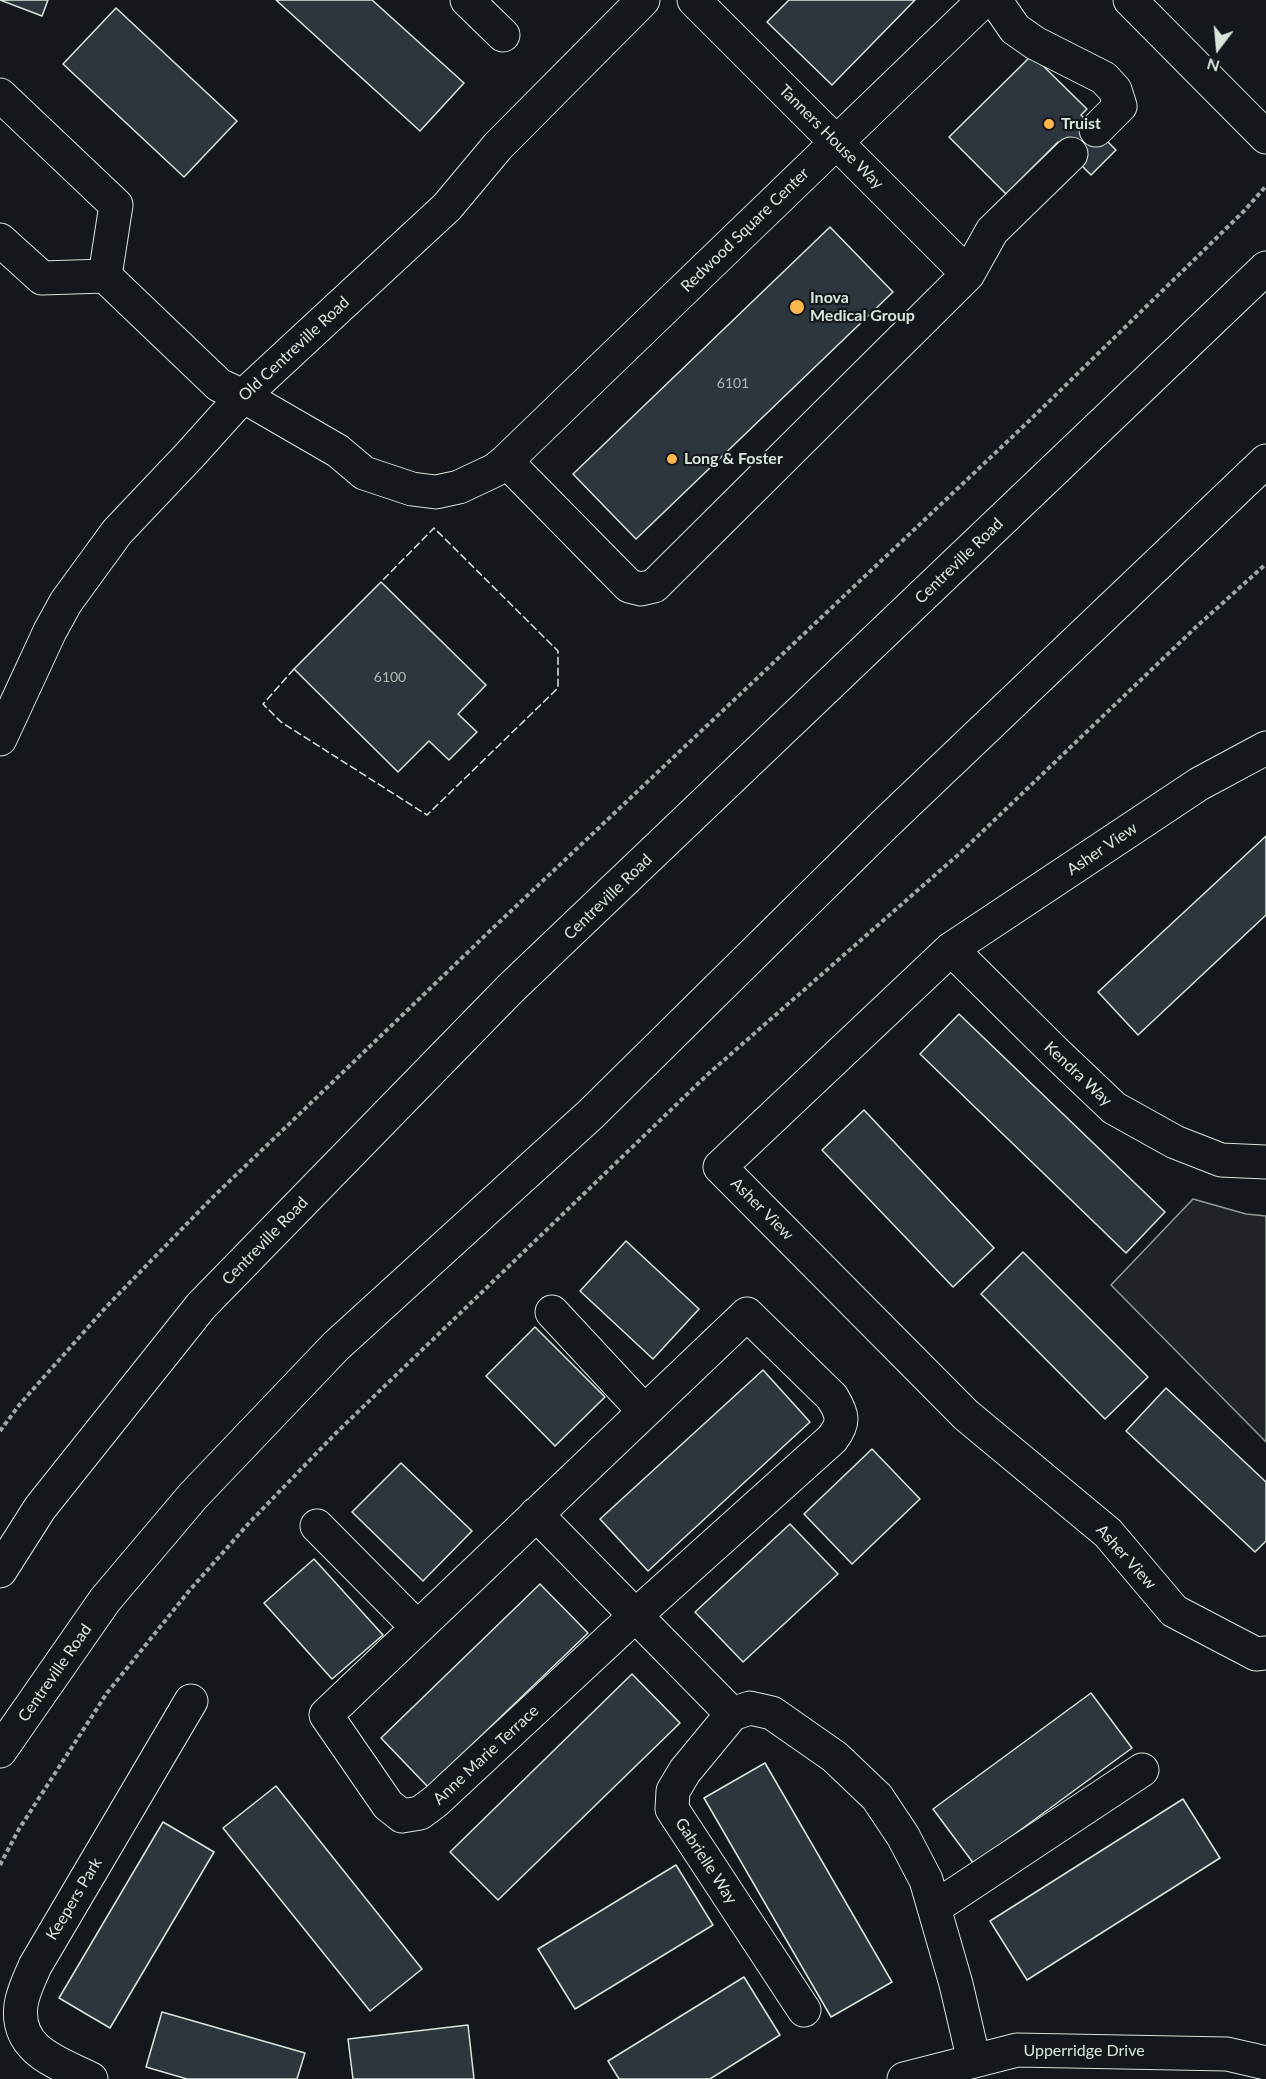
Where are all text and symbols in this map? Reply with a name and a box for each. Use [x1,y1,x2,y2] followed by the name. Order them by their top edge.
[1188,18,1248,78] north arrow
[1204,55,1221,77] text: N
[775,81,887,193] street label: Tanners House Way
[1061,114,1101,134] place label: Truist
[1042,117,1056,131] marker: Truist
[677,164,813,296] street label: Redwood Square Center
[810,288,915,326] place label: Inova Medical Group
[235,293,353,405] street label: Old Centreville Road
[788,298,806,316] marker: Inova Medical Group
[717,375,749,391] house number: 6101
[684,449,783,469] place label: Long & Foster
[665,452,679,466] marker: Long & Foster
[911,514,1007,608] street label: Centreville Road
[374,669,406,685] house number: 6100
[1063,818,1141,880] street label: Asher View
[560,850,656,944] street label: Centreville Road
[1040,1038,1116,1110] street label: Kendra Way
[727,1174,797,1244] street label: Asher View
[218,1193,312,1289] street label: Centreville Road
[1092,1521,1160,1593] street label: Asher View
[14,1620,96,1726] street label: Centreville Road
[429,1701,543,1809] street label: Anne Marie Terrace
[671,1814,741,1908] street label: Gabrielle Way
[42,1854,106,1944] street label: Keepers Park
[1023,2041,1145,2061] street label: Upperridge Drive

